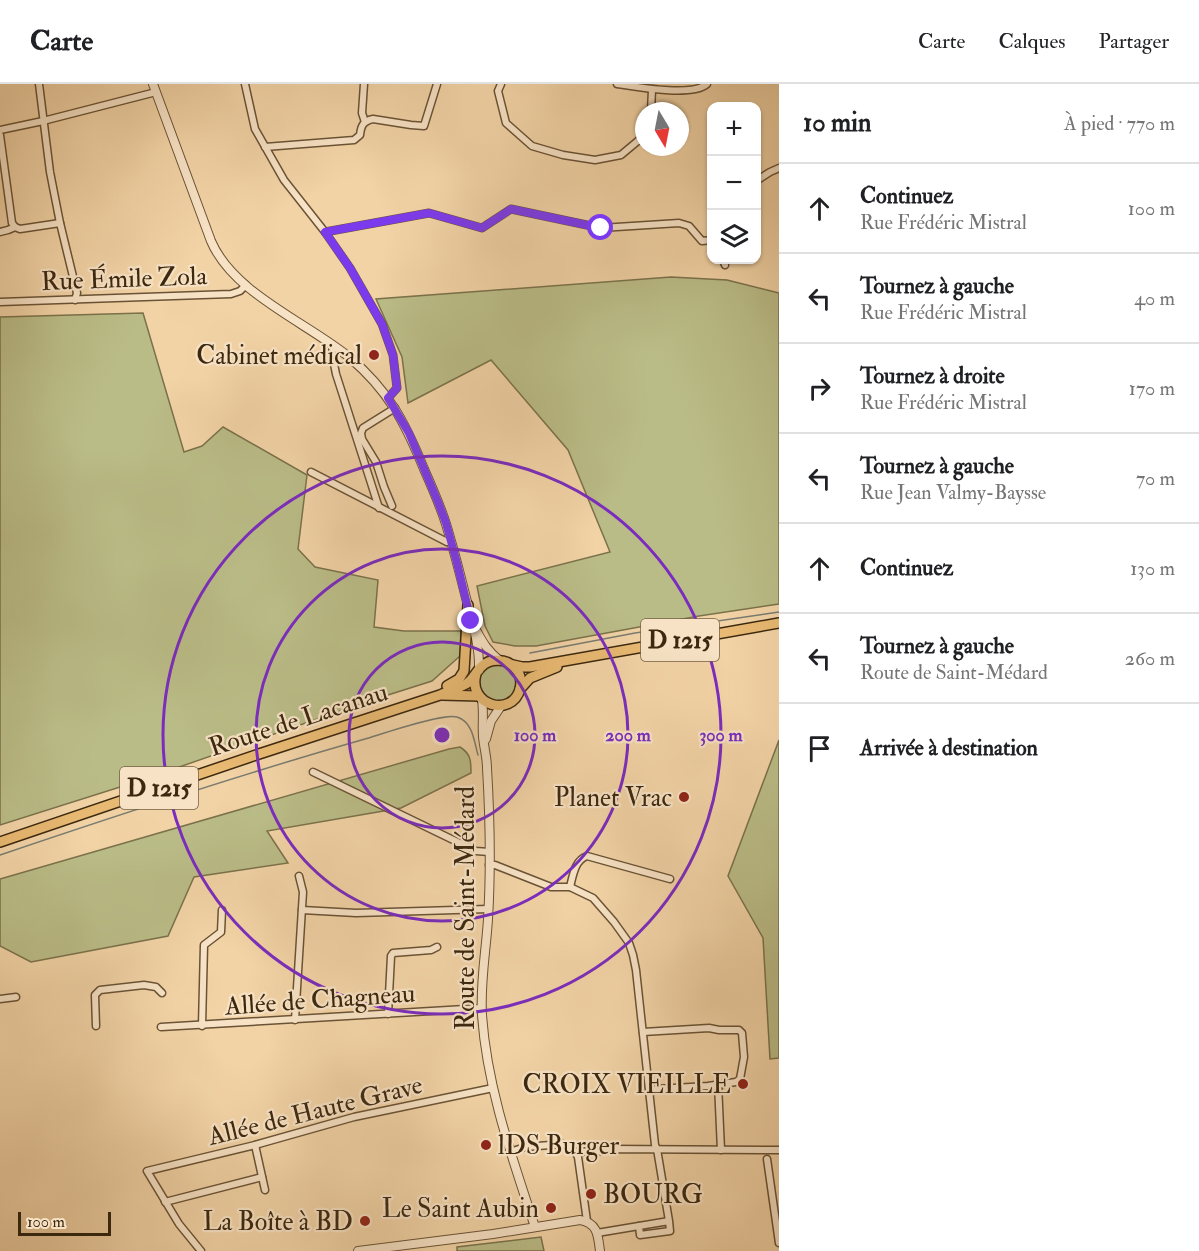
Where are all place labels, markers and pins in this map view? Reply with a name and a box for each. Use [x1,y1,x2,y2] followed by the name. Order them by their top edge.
[196,340,362,372] place label: Cabinet médical
[367,348,381,362] marker: Cabinet médical
[432,725,452,745] centre of rings
[554,782,672,814] place label: Planet Vrac
[677,790,691,804] marker: Planet Vrac
[522,1069,731,1101] place label: CROIX VIEILLE
[736,1077,750,1091] marker: CROIX VIEILLE
[498,1130,620,1162] place label: lDS Burger
[479,1138,493,1152] marker: lDS Burger
[603,1179,703,1211] place label: BOURG
[584,1187,598,1201] marker: BOURG
[382,1193,539,1225] place label: Le Saint Aubin
[544,1201,558,1215] marker: Le Saint Aubin
[203,1206,353,1238] place label: La Boîte à BD
[358,1214,372,1228] marker: La Boîte à BD

